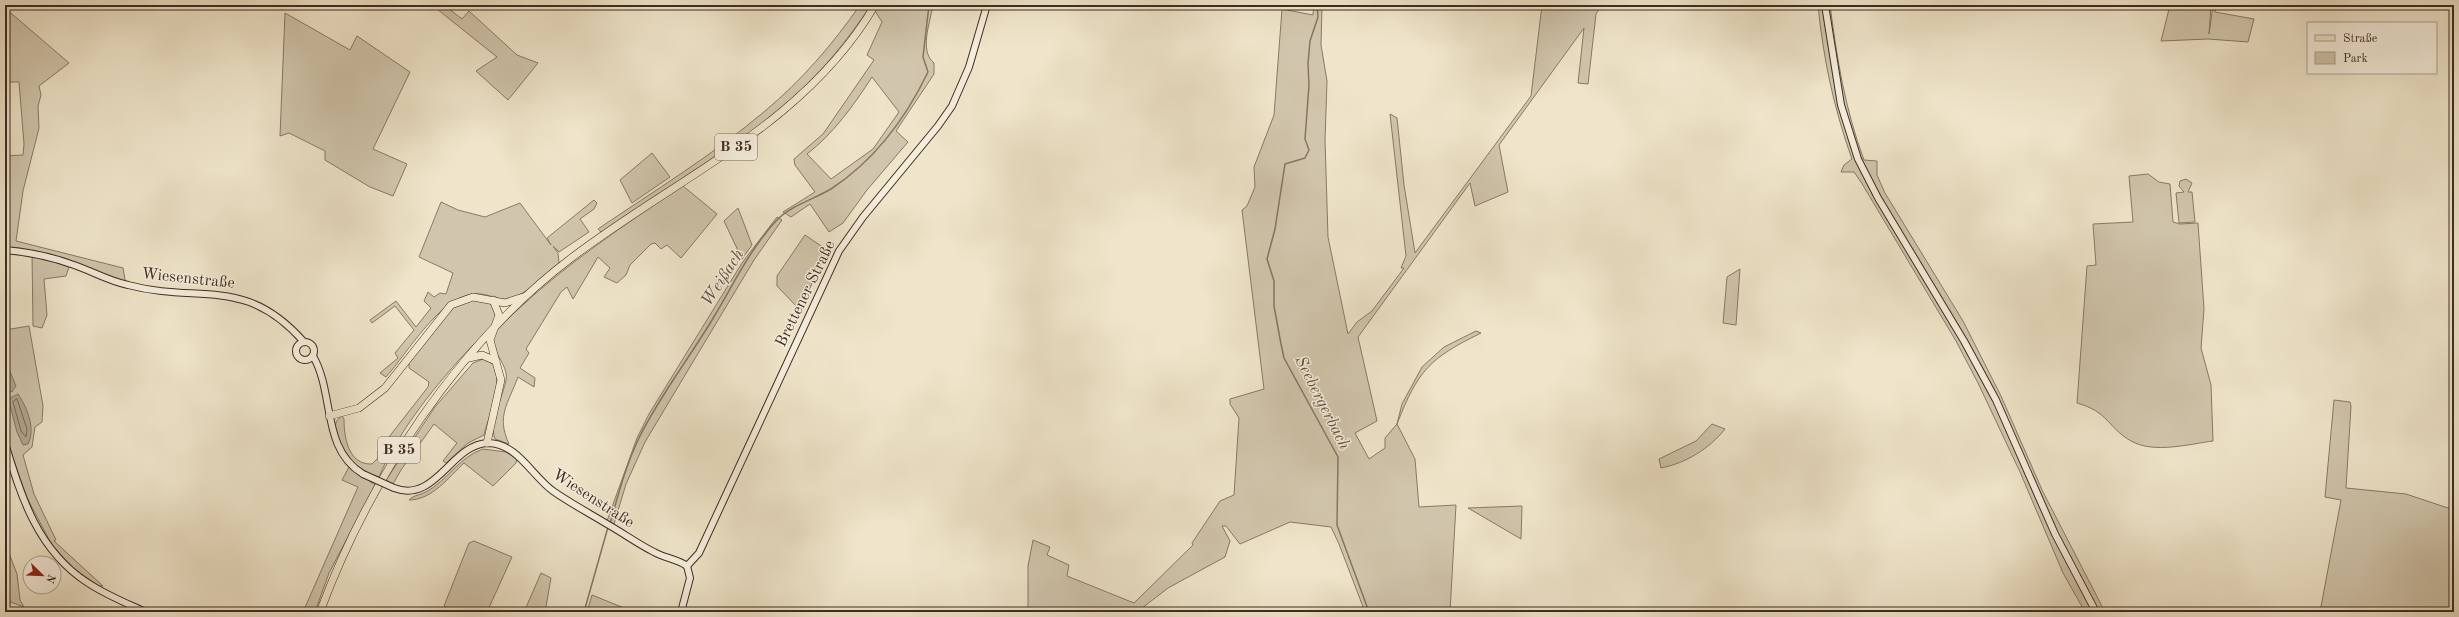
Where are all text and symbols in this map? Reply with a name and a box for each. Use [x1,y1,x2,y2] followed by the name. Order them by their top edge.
[2307,22,2437,74] legend
[2343,33,2378,45] text: Straße
[2343,53,2368,65] text: Park
[715,134,757,160] road number: B 35
[773,238,839,350] street label: Brettener Straße
[698,246,748,310] water label: Weißach
[141,266,235,292] street label: Wiesenstraße
[1291,353,1353,453] water label: Seebergerbach
[378,437,420,463] road number: B 35
[549,467,637,531] street label: Wiesenstraße
[22,555,62,595] north arrow
[43,572,57,585] text: N

